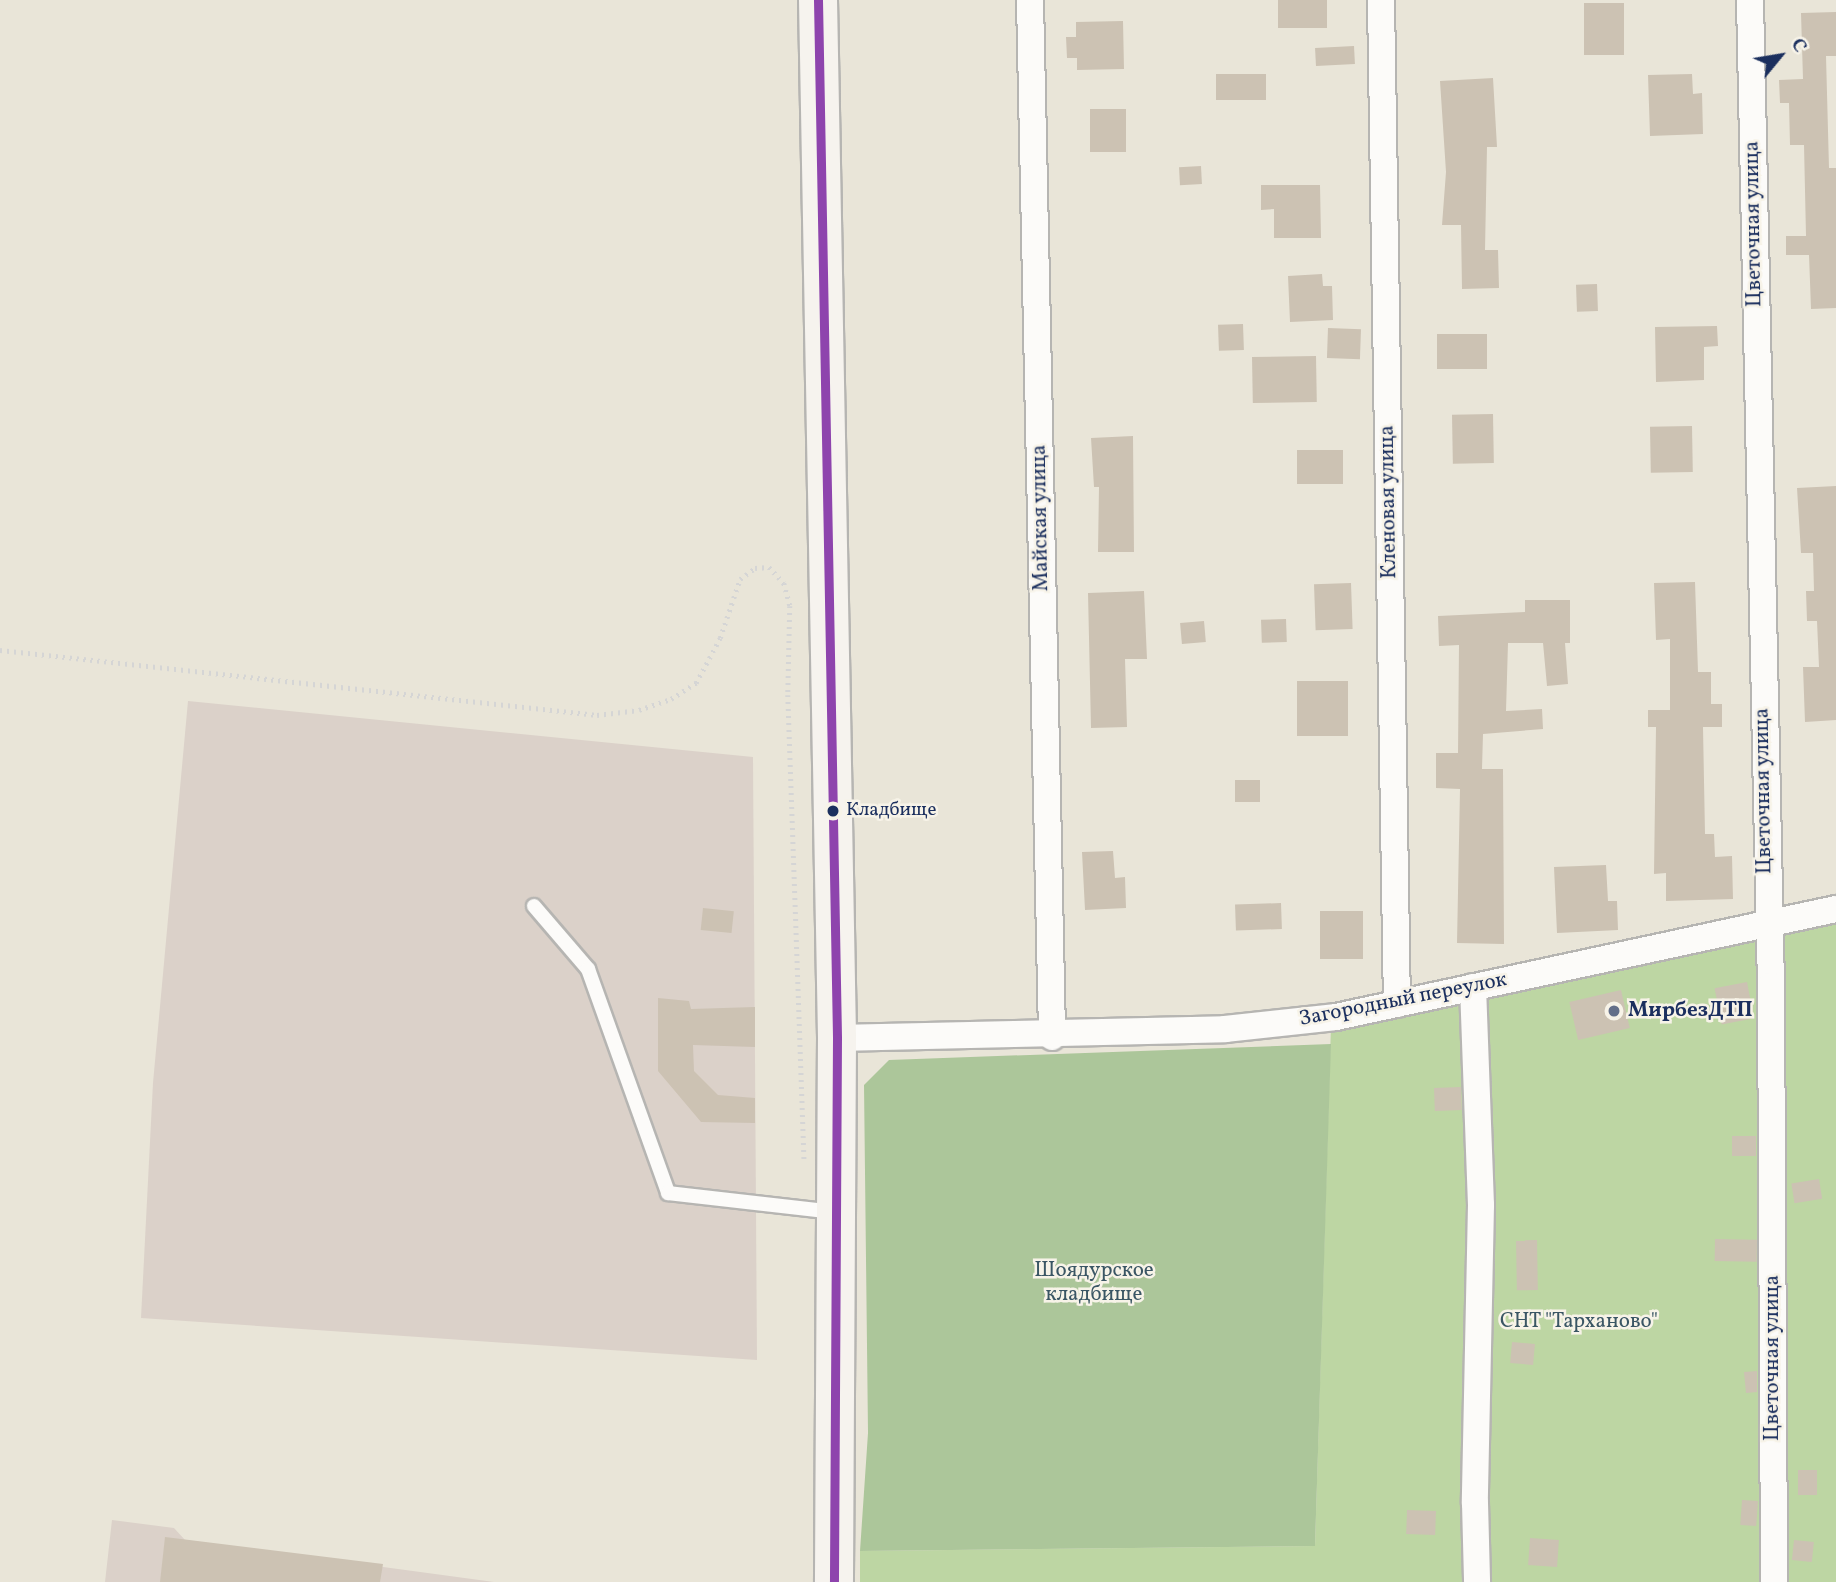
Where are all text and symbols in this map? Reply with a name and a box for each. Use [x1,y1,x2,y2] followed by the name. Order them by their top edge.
[1745,21,1815,91] north arrow
[1784,34,1812,57] text: С
[1740,140,1768,308] street label: Цветочная улица
[1375,425,1403,579] street label: Кленовая улица
[1027,444,1055,592] street label: Майская улица
[1750,707,1778,875] street label: Цветочная улица
[846,800,937,822] place label: Кладбище
[826,804,840,818] marker: Кладбище
[1297,968,1509,1032] street label: Загородный переулок
[1628,998,1753,1024] place label: МирбезДТП
[1606,1003,1622,1019] marker: МирбезДТП
[1034,1258,1154,1308] park label: Шоядурское кладбище
[1760,1275,1786,1441] street label: Цветочная улица
[1500,1309,1658,1335] park label: СНТ "Тарханово"

